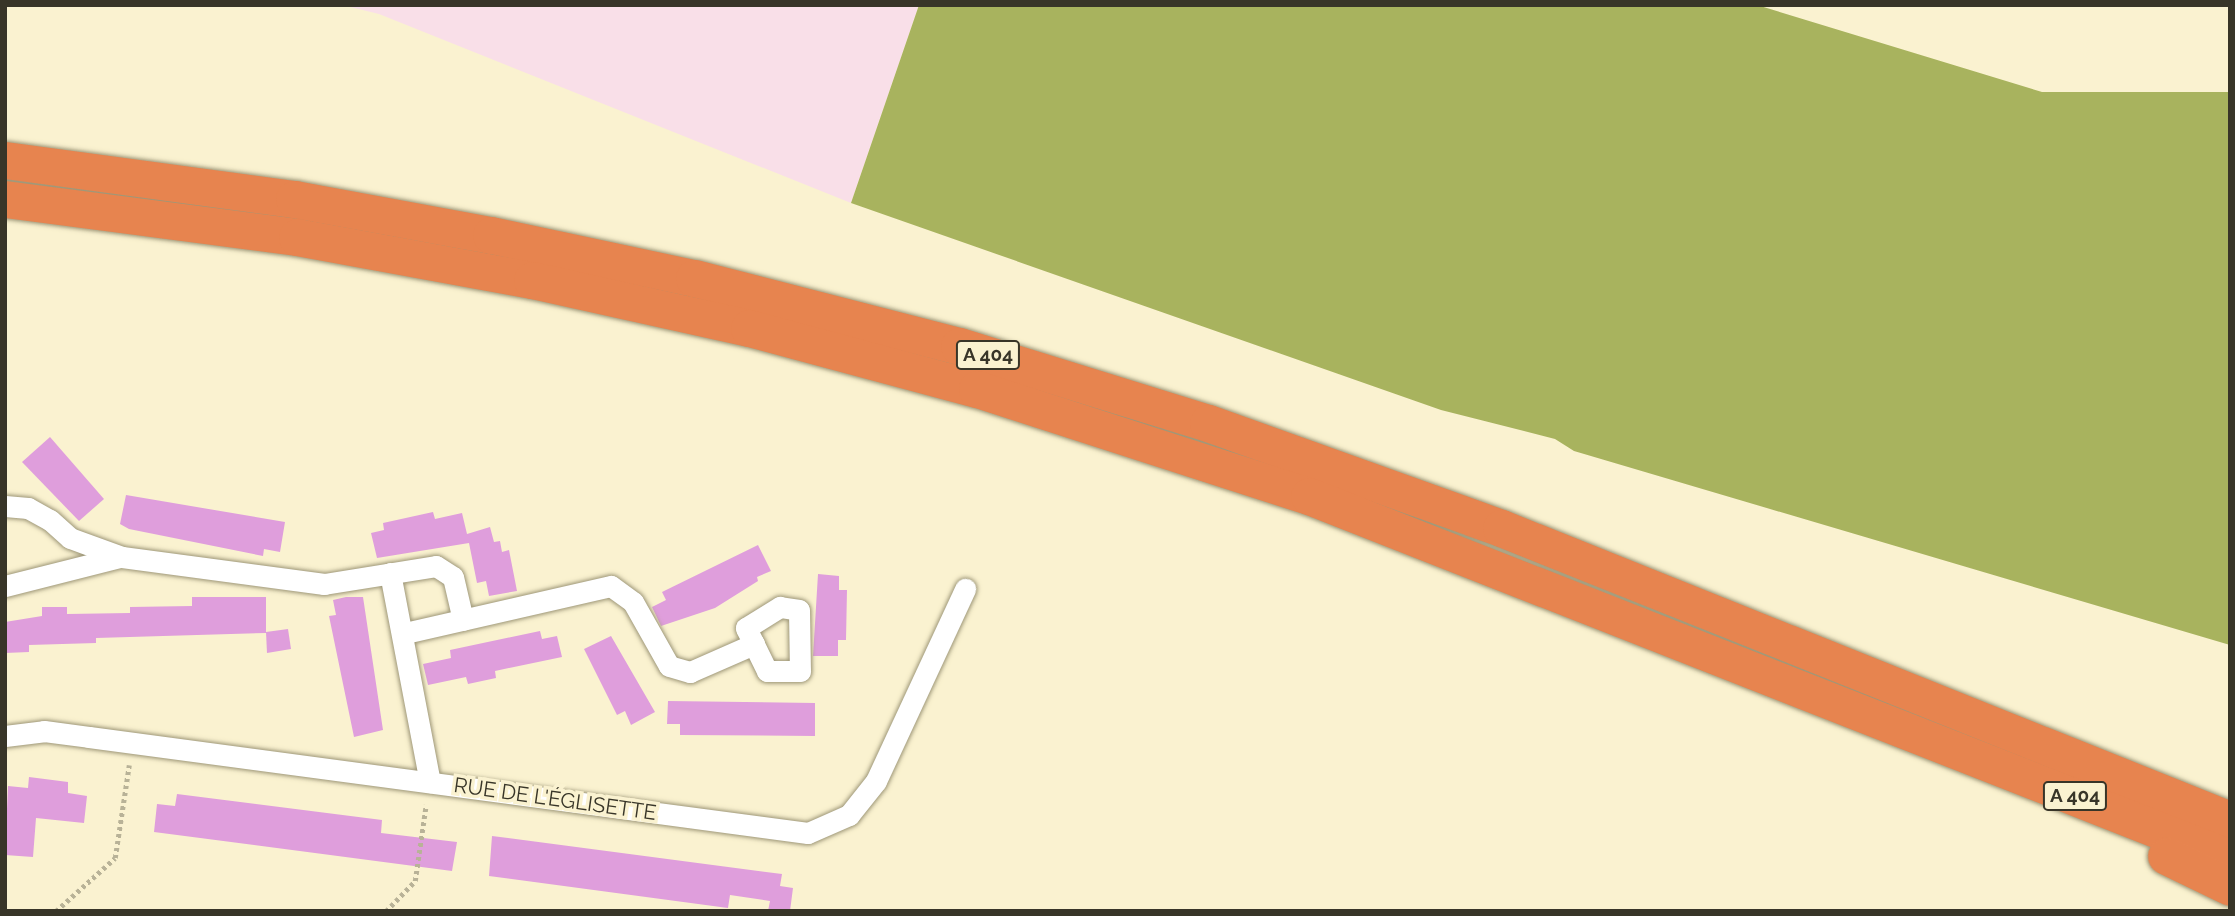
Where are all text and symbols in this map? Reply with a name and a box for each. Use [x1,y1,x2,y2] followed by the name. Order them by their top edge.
[955,340,1021,370] road number: A 404
[452,772,658,826] street label: RUE DE L'ÉGLISETTE
[2042,780,2108,811] road number: A 404

